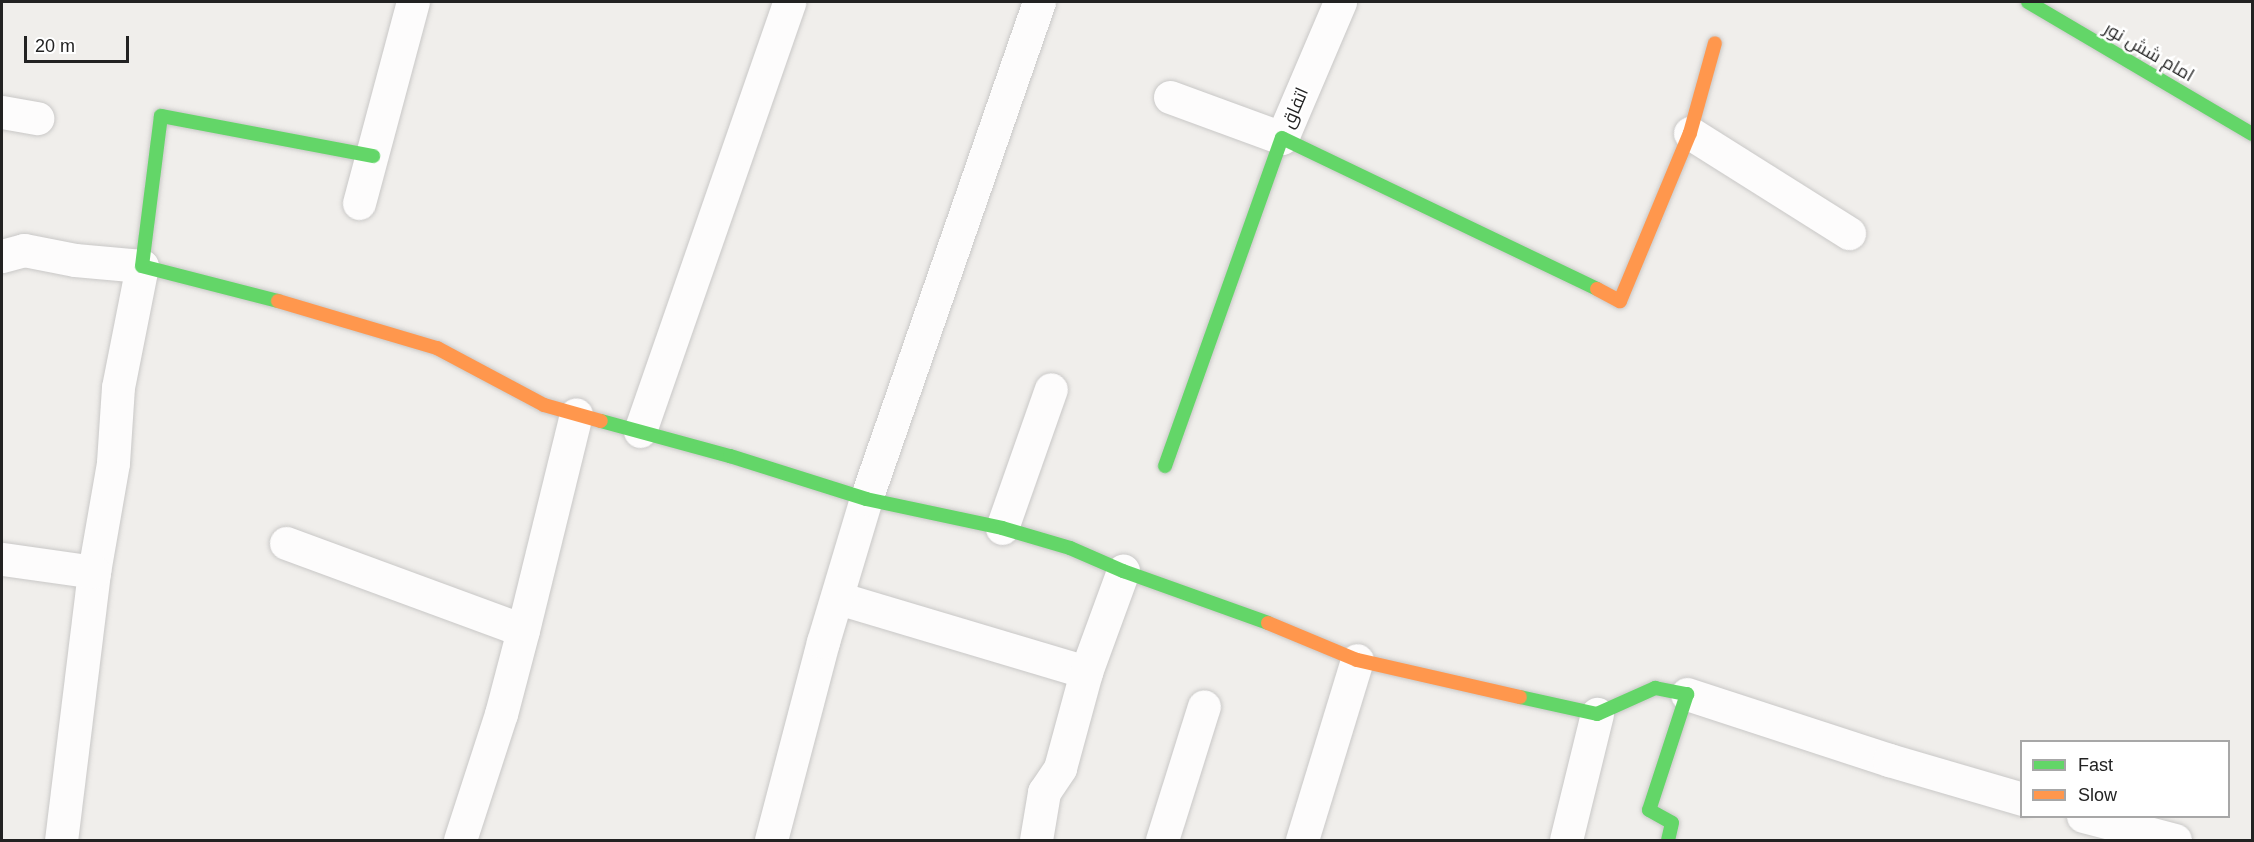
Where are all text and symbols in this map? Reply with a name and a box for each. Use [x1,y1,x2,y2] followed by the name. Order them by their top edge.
[2100,18,2198,86] street label: امام شش نور
[27,24,132,62] scale bar
[35,36,75,56] text: 20 m
[1277,84,1313,132] street label: اتفاق
[2020,740,2230,818] legend
[2078,755,2113,775] text: Fast
[2078,785,2117,805] text: Slow

